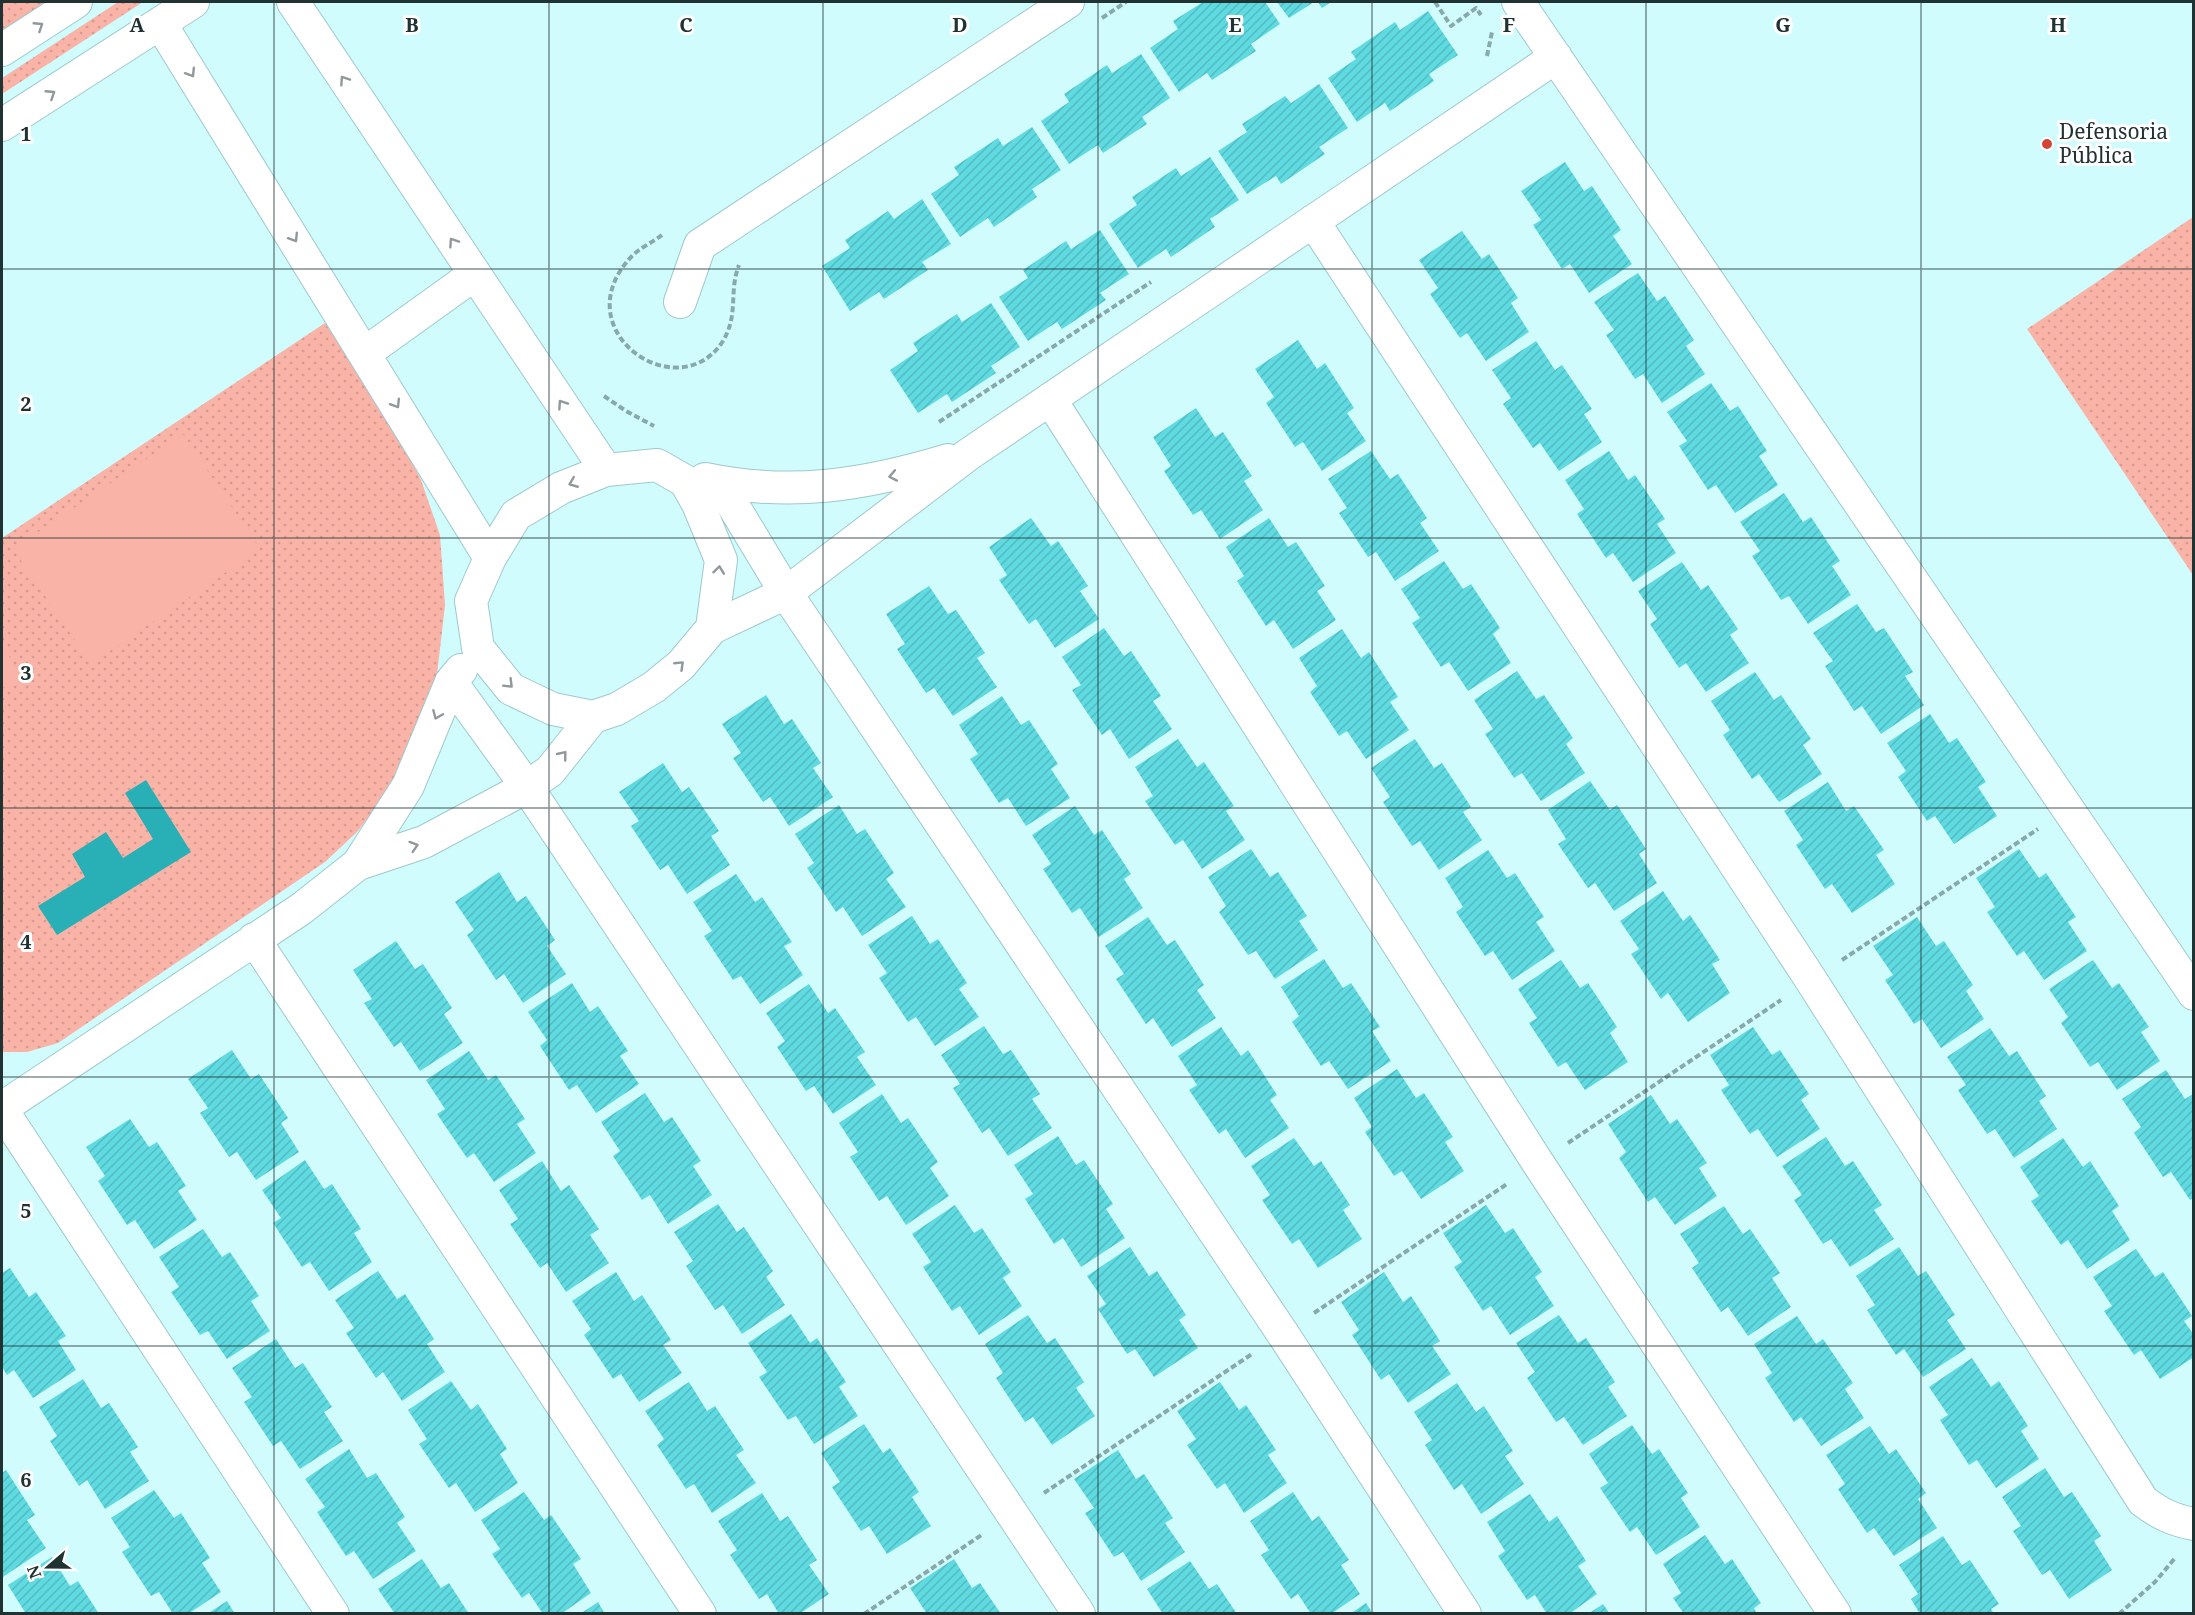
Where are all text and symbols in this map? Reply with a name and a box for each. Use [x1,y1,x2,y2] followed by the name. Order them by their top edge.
[129,11,145,38] text: A
[405,11,419,38] text: B
[679,11,693,38] text: C
[952,11,968,38] text: D
[1228,11,1242,38] text: E
[1503,11,1515,38] text: F
[1775,11,1791,38] text: G
[2050,11,2066,38] text: H
[33,21,43,33] one-way arrow
[184,67,196,77] one-way arrow
[340,76,351,87] one-way arrow
[44,90,55,101] one-way arrow
[2059,117,2168,169] place label: Defensoria Pública
[20,120,32,147] text: 1
[2040,137,2054,151] marker: Defensoria Pública
[286,232,297,243] one-way arrow
[449,237,460,248] one-way arrow
[20,390,32,417] text: 2
[389,398,400,409] one-way arrow
[558,399,569,410] one-way arrow
[888,469,898,482] one-way arrow
[568,476,579,488] one-way arrow
[713,566,725,575] one-way arrow
[20,659,32,686] text: 3
[673,661,683,672] one-way arrow
[502,678,513,688] one-way arrow
[432,709,444,720] one-way arrow
[555,751,566,762] one-way arrow
[408,840,419,853] one-way arrow
[20,928,32,955] text: 4
[20,1197,32,1224] text: 5
[20,1466,32,1493] text: 6
[18,1537,78,1597] north arrow
[21,1562,46,1582] text: N

